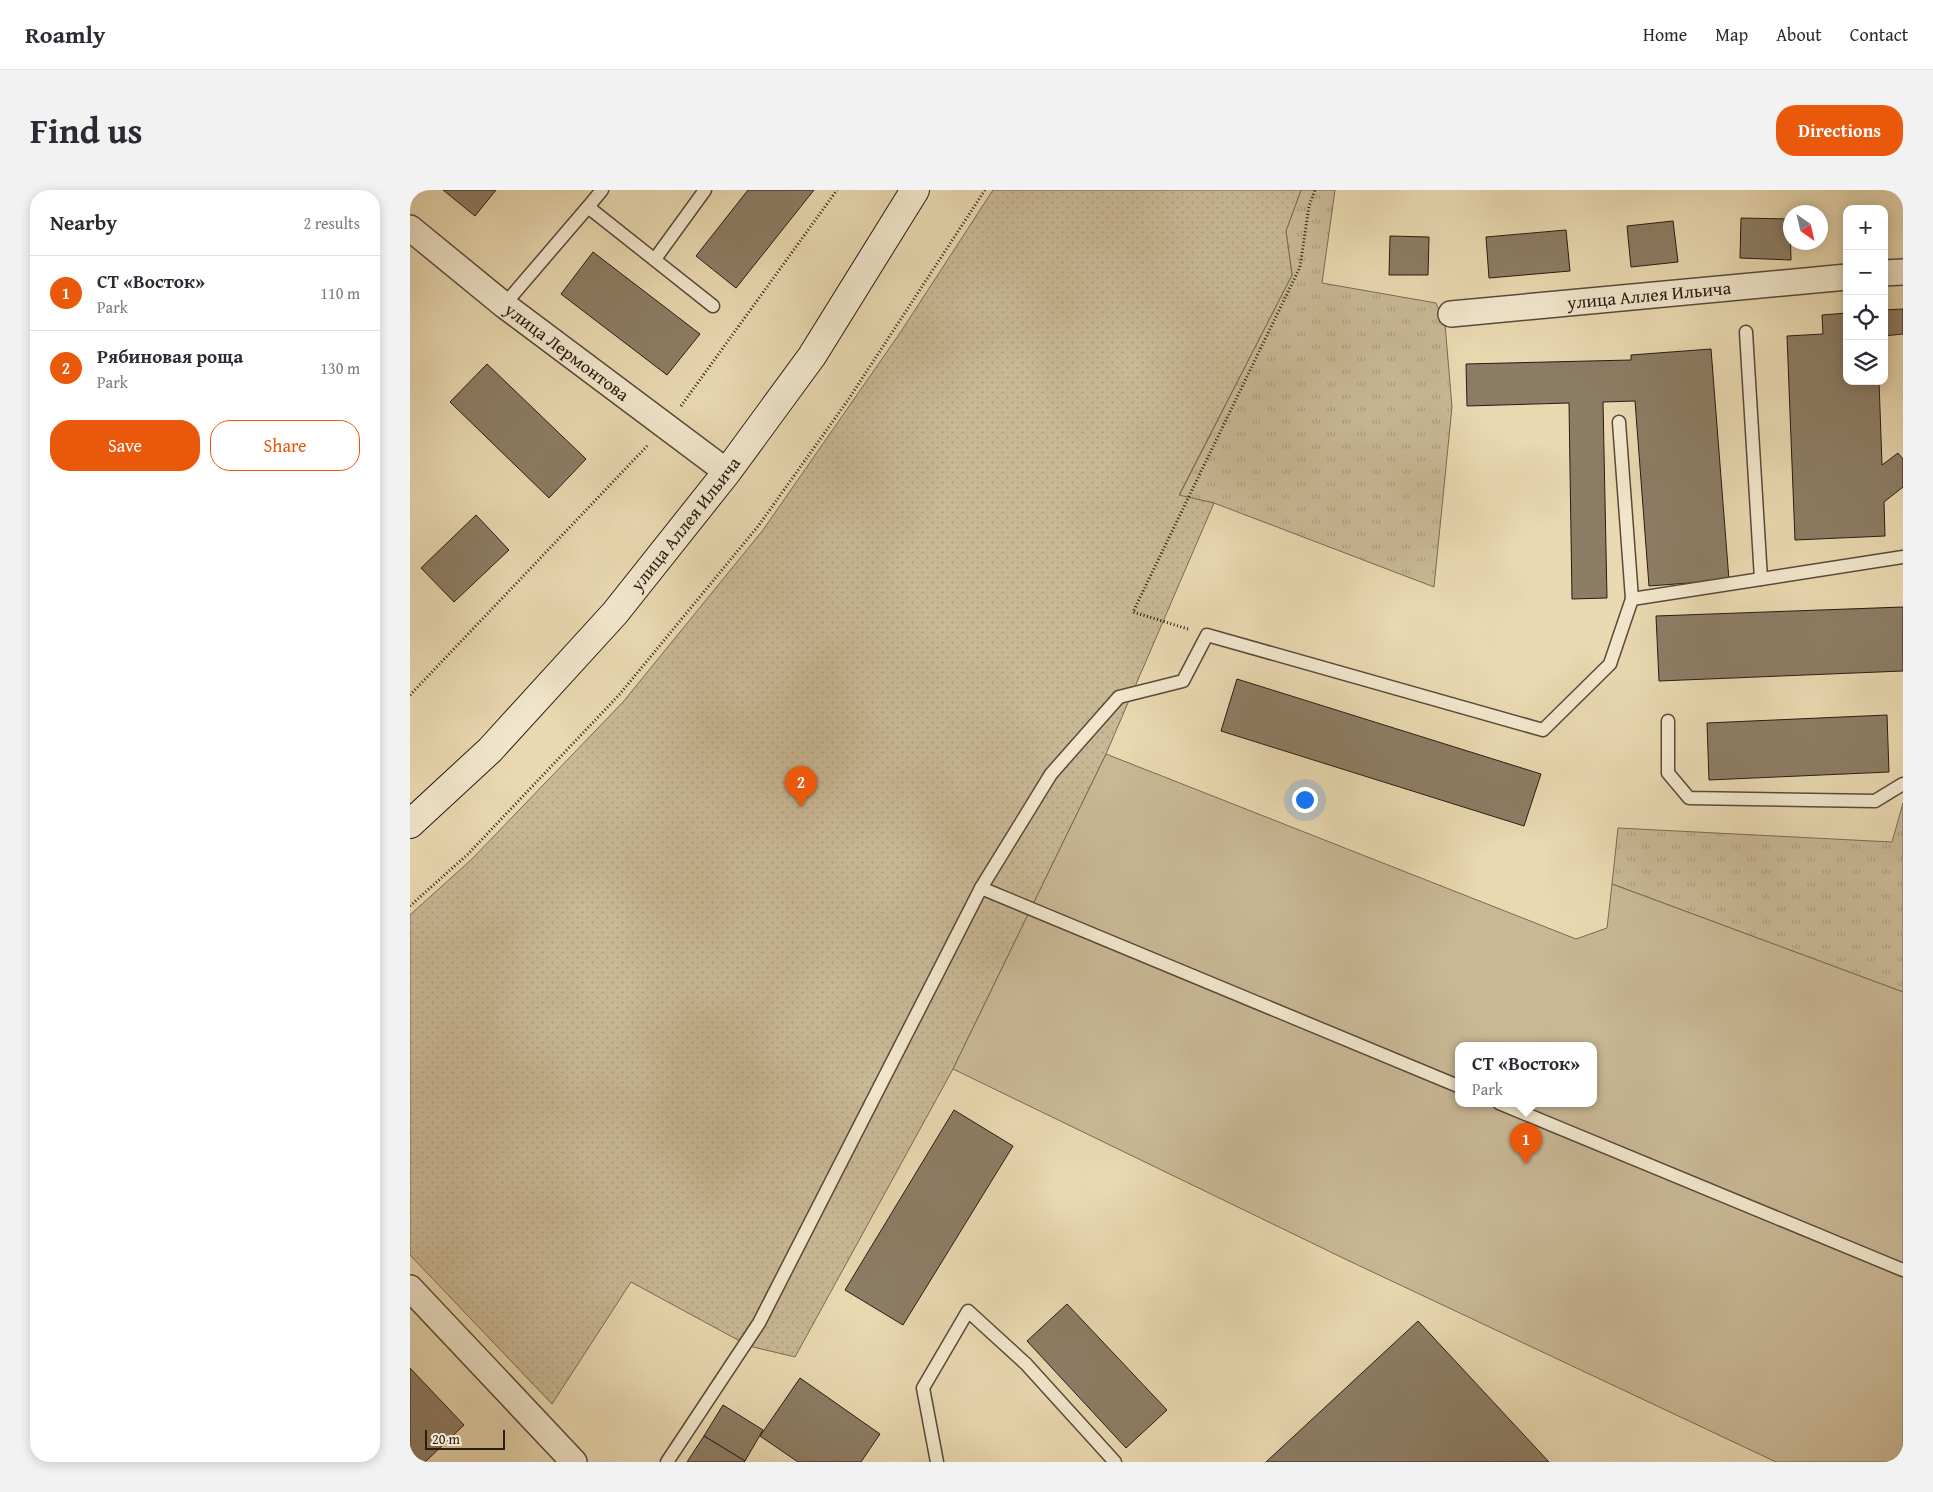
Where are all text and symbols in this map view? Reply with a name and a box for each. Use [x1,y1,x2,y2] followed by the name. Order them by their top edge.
[25,17,105,52] text: Roamly
[1643,21,1687,48] text: Home
[1715,21,1748,48] text: Map
[1776,21,1822,48] text: About
[1850,21,1908,48] text: Contact
[30,105,143,156] text: Find us
[1776,105,1903,156] button: Directions
[1783,205,1828,250] north arrow
[1843,205,1888,385] map controls
[1843,205,1888,250] button: +
[50,207,117,238] text: Nearby
[303,211,360,235] text: 2 results
[1843,250,1888,295] button: −
[97,267,205,295] text: СТ «Восток»
[1565,274,1733,316] street label: улица Аллея Ильича
[62,281,70,305] text: 1
[320,281,360,305] text: 110 m
[97,295,128,319] text: Park
[498,295,636,408] street label: улица Лермонтова
[1843,295,1888,340] button: locate
[1843,340,1888,385] button: layers
[97,342,243,370] text: Рябиновая роща
[62,356,70,380] text: 2
[320,356,360,380] text: 130 m
[97,370,128,394] text: Park
[50,420,200,471] button: Save
[210,420,360,471] button: Share
[623,451,747,597] street label: улица Аллея Ильича
[785,766,817,807] pin: 2
[1292,787,1318,813] your location
[1455,1042,1597,1107] popup
[1472,1049,1580,1077] text: СТ «Восток»
[1472,1077,1503,1101] text: Park
[1510,1123,1542,1164] pin: 1
[425,1427,505,1450] scale bar
[432,1429,460,1449] text: 20 m

